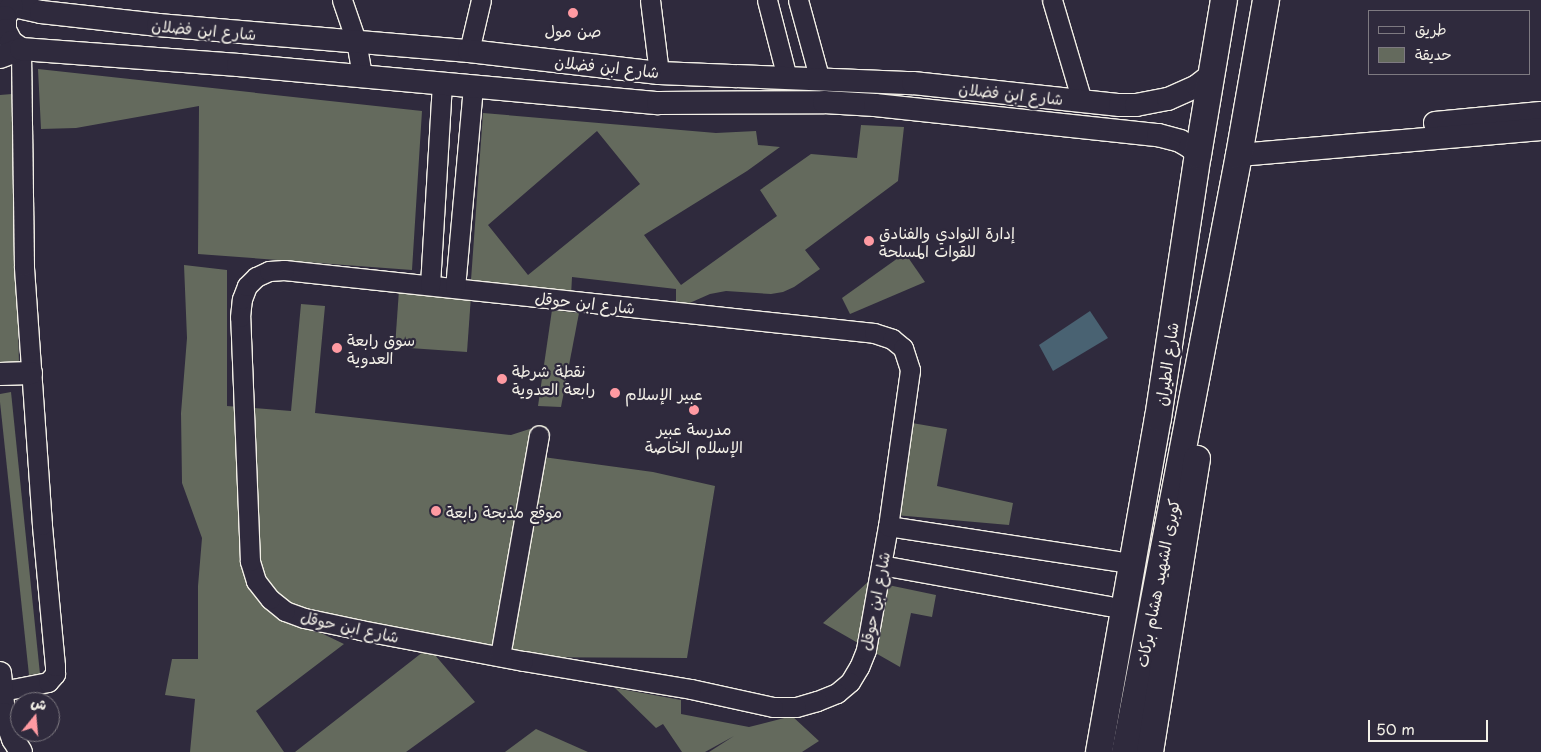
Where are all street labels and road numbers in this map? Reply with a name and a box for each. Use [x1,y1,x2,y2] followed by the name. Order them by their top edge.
[151,15,257,43] street label: شارع ابن فضلان
[554,51,660,81] street label: شارع ابن فضلان
[958,78,1064,108] street label: شارع ابن فضلان
[534,287,636,317] street label: شارع ابن حوقل
[1151,321,1181,407] street label: شارع الطيران
[1131,497,1183,669] street label: كوبرى الشهيد هشام بركات
[855,550,893,652] street label: شارع ابن حوقل
[299,606,401,646] street label: شارع ابن حوقل

